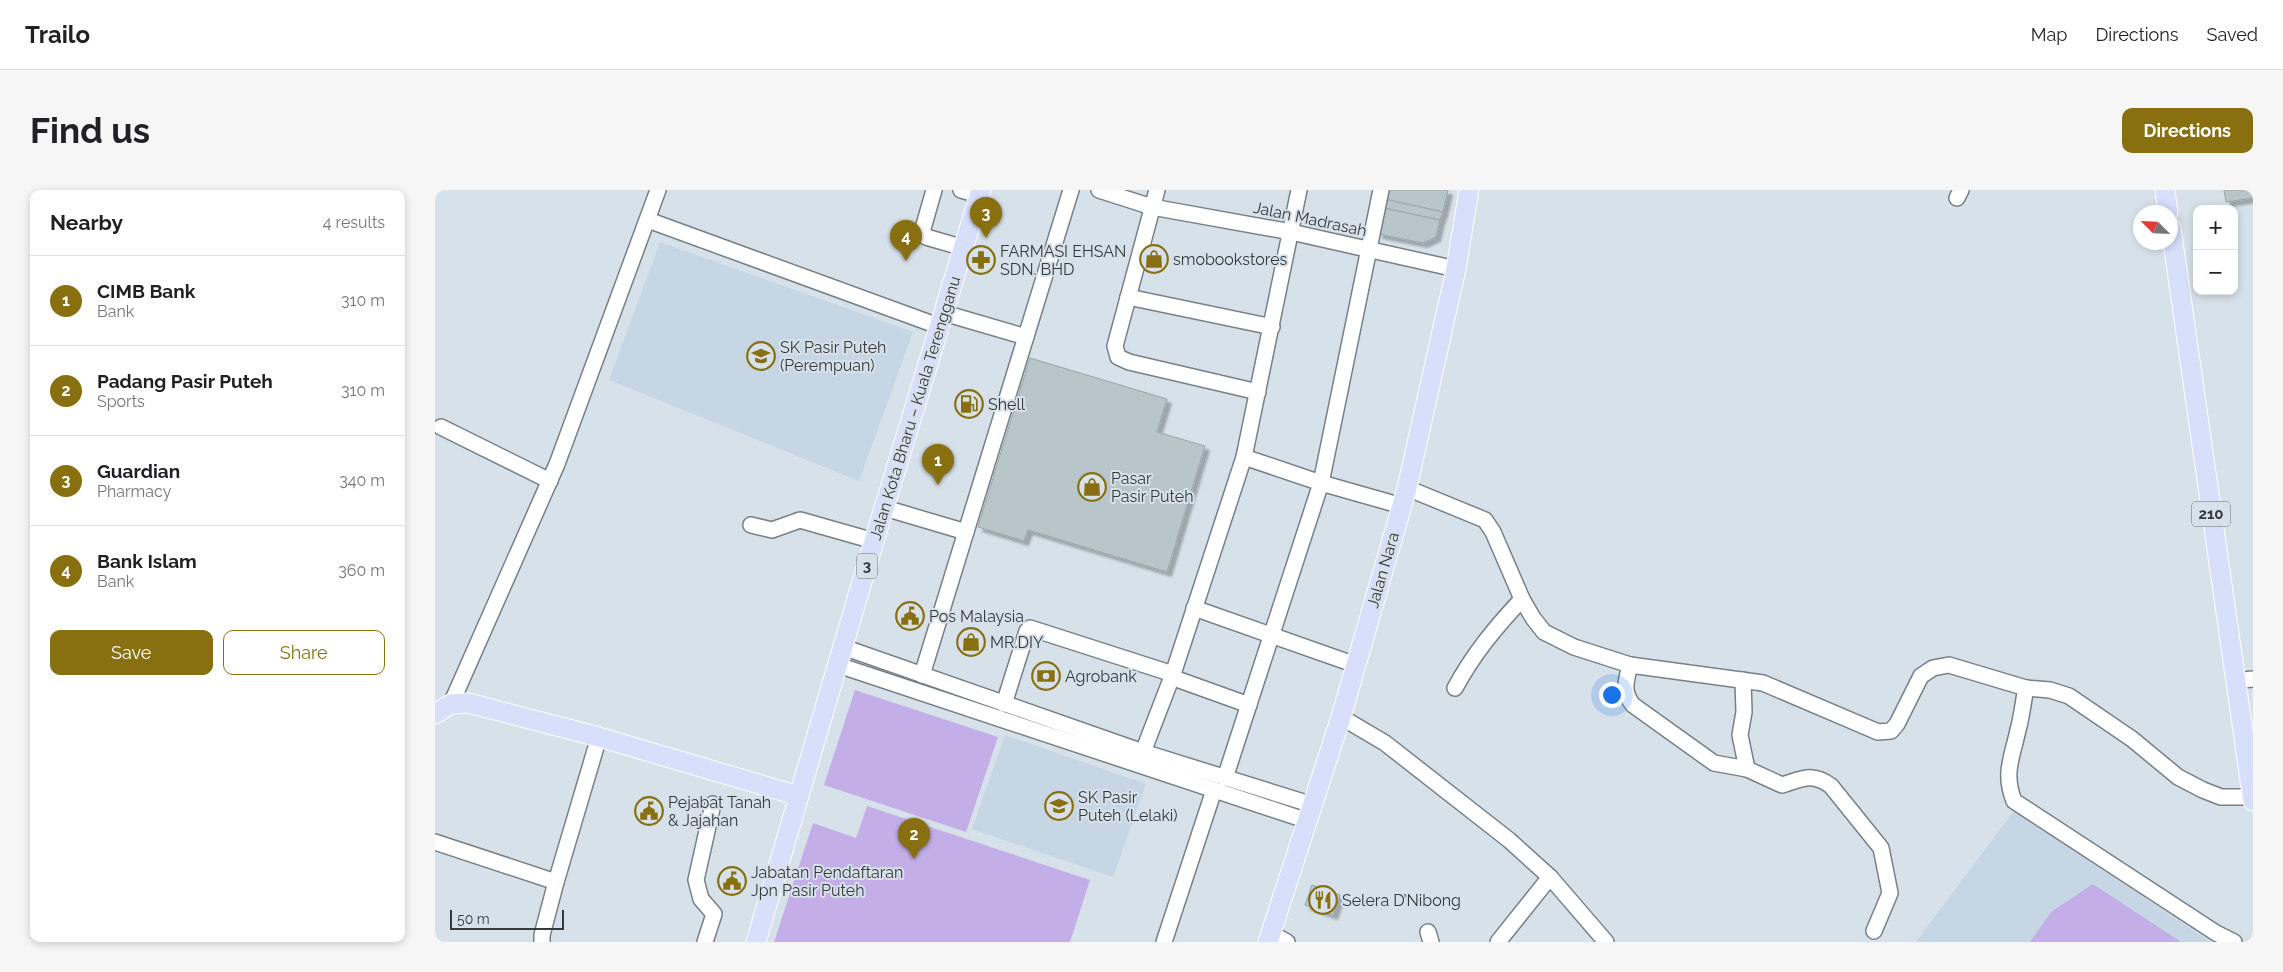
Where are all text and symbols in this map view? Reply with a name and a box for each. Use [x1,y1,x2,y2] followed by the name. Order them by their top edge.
[25,20,90,49] text: Trailo
[2031,24,2067,45] text: Map
[2095,24,2179,45] text: Directions
[2207,24,2258,45] text: Saved
[2122,108,2253,153] button: Directions
[30,110,150,151] text: Find us
[970,197,1002,238] pin: 3
[1252,198,1368,240] street label: Jalan Madrasah
[2133,205,2178,250] north arrow
[2193,205,2238,295] map controls
[2193,205,2238,250] button: +
[50,210,123,235] text: Nearby
[323,213,385,232] text: 4 results
[890,220,922,261] pin: 4
[1000,242,1126,279] place label: FARMASI EHSAN SDN. BHD
[1139,244,1169,274] shop icon: smobookstores
[966,245,996,275] pharmacy icon: FARMASI EHSAN SDN. BHD
[1173,250,1288,269] place label: smobookstores
[2193,250,2238,295] button: −
[866,274,964,542] street label: Jalan Kota Bharu – Kuala Terengganu
[97,280,195,302] text: CIMB Bank
[62,291,70,310] text: 1
[341,291,385,310] text: 310 m
[97,302,134,321] text: Bank
[780,338,886,375] place label: SK Pasir Puteh (Perempuan)
[746,341,776,371] school or university icon: SK Pasir Puteh (Perempuan)
[97,370,273,392] text: Padang Pasir Puteh
[61,381,71,400] text: 2
[341,381,385,400] text: 310 m
[954,389,984,419] fuel station icon: Shell
[97,392,145,411] text: Sports
[988,395,1026,414] place label: Shell
[922,444,954,485] pin: 1
[97,460,180,482] text: Guardian
[1111,469,1194,506] place label: Pasar Pasir Puteh
[62,471,70,490] text: 3
[339,471,385,490] text: 340 m
[1077,472,1107,502] shop icon: Pasar Pasir Puteh
[97,482,171,501] text: Pharmacy
[2192,502,2230,526] road number: 210
[1363,530,1403,610] street label: Jalan Nara
[97,550,197,572] text: Bank Islam
[857,554,877,578] road number: 3
[61,561,71,580] text: 4
[338,561,385,580] text: 360 m
[97,572,134,591] text: Bank
[895,601,925,631] public building icon: Pos Malaysia
[929,607,1024,626] place label: Pos Malaysia
[956,627,986,657] shop icon: MR.DIY
[50,630,213,675] button: Save
[223,630,385,675] button: Share
[990,633,1044,652] place label: MR.DIY
[1031,661,1061,691] bank icon: Agrobank
[1065,667,1137,686] place label: Agrobank
[1599,682,1625,708] your location
[1078,788,1178,825] place label: SK Pasir Puteh (Lelaki)
[1044,791,1074,821] school or university icon: SK Pasir Puteh (Lelaki)
[668,793,771,830] place label: Pejabat Tanah & Jajahan
[634,796,664,826] public building icon: Pejabat Tanah & Jajahan
[898,818,930,859] pin: 2
[751,863,903,900] place label: Jabatan Pendaftaran Jpn Pasir Puteh
[717,866,747,896] public building icon: Jabatan Pendaftaran Jpn Pasir Puteh
[1308,885,1338,915] restaurant icon: Selera D’Nibong
[1342,891,1461,910] place label: Selera D’Nibong
[450,907,564,930] scale bar
[457,911,490,927] text: 50 m

